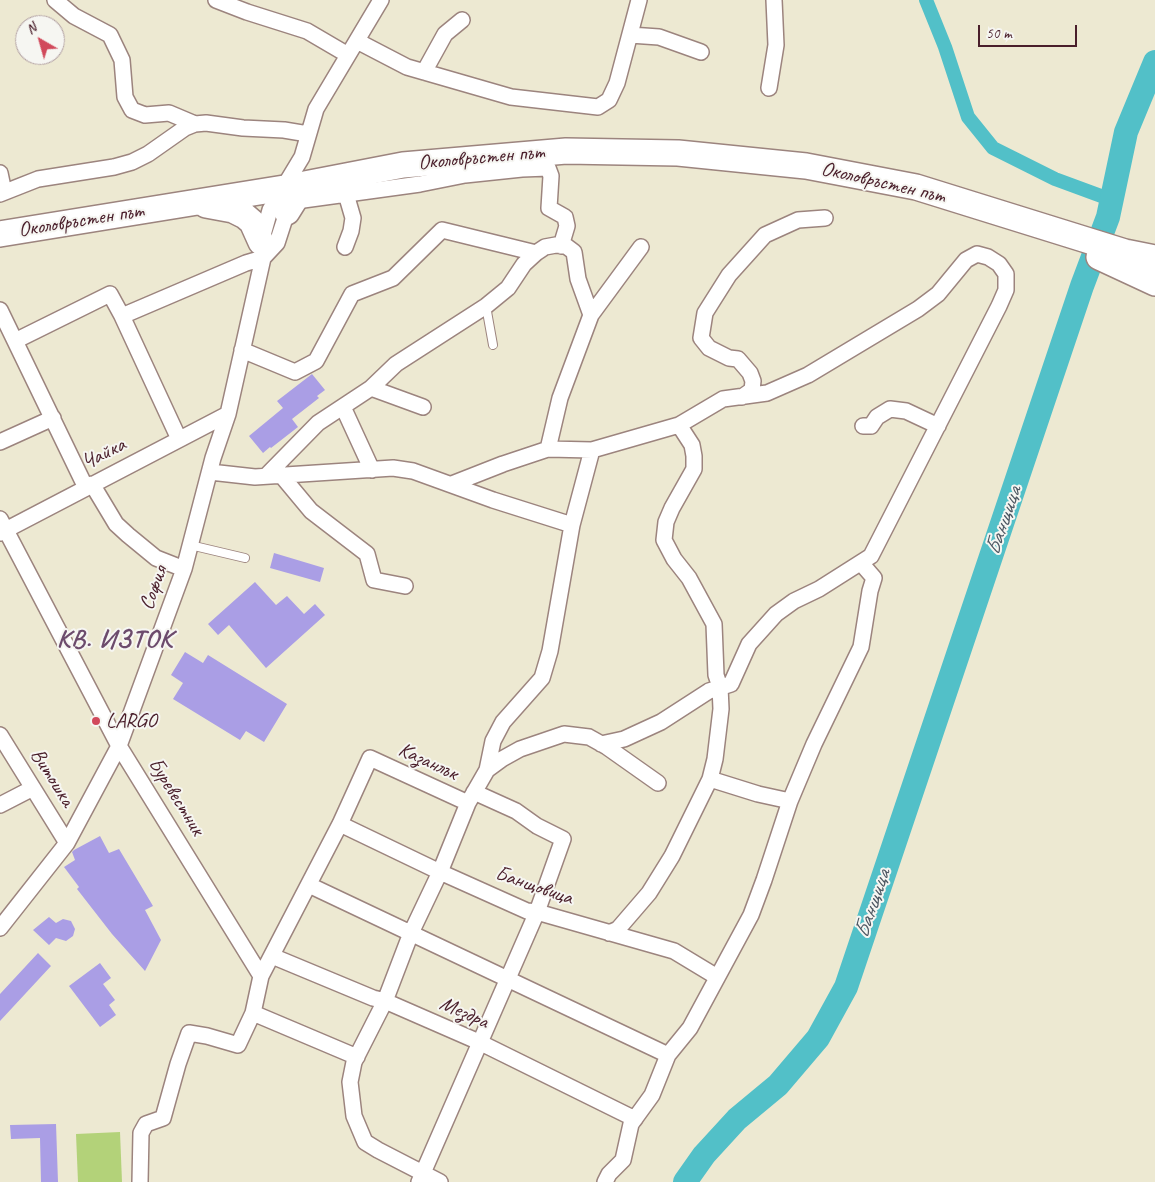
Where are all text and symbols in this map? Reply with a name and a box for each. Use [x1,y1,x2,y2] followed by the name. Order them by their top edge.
[15,15,65,65] north arrow
[980,15,1079,47] scale bar
[22,19,40,38] text: N
[986,24,1012,43] text: 50 m
[417,140,545,176] street label: Околовръстен път
[819,157,947,209] street label: Околовръстен път
[17,199,145,243] street label: Околовръстен път
[78,432,130,476] street label: Чайка
[980,483,1028,559] water label: Банщица
[134,563,174,613] street label: София
[54,624,176,656] district label: КВ. ИЗТОК
[106,708,157,734] place label: LARGO
[90,715,102,727] marker: LARGO
[394,737,462,787] street label: Казанлък
[24,744,80,812] street label: Витошка
[142,753,210,841] street label: Буревестник
[492,861,576,911] street label: Банщовица
[849,866,897,942] water label: Банщица
[436,991,492,1035] street label: Мездра

